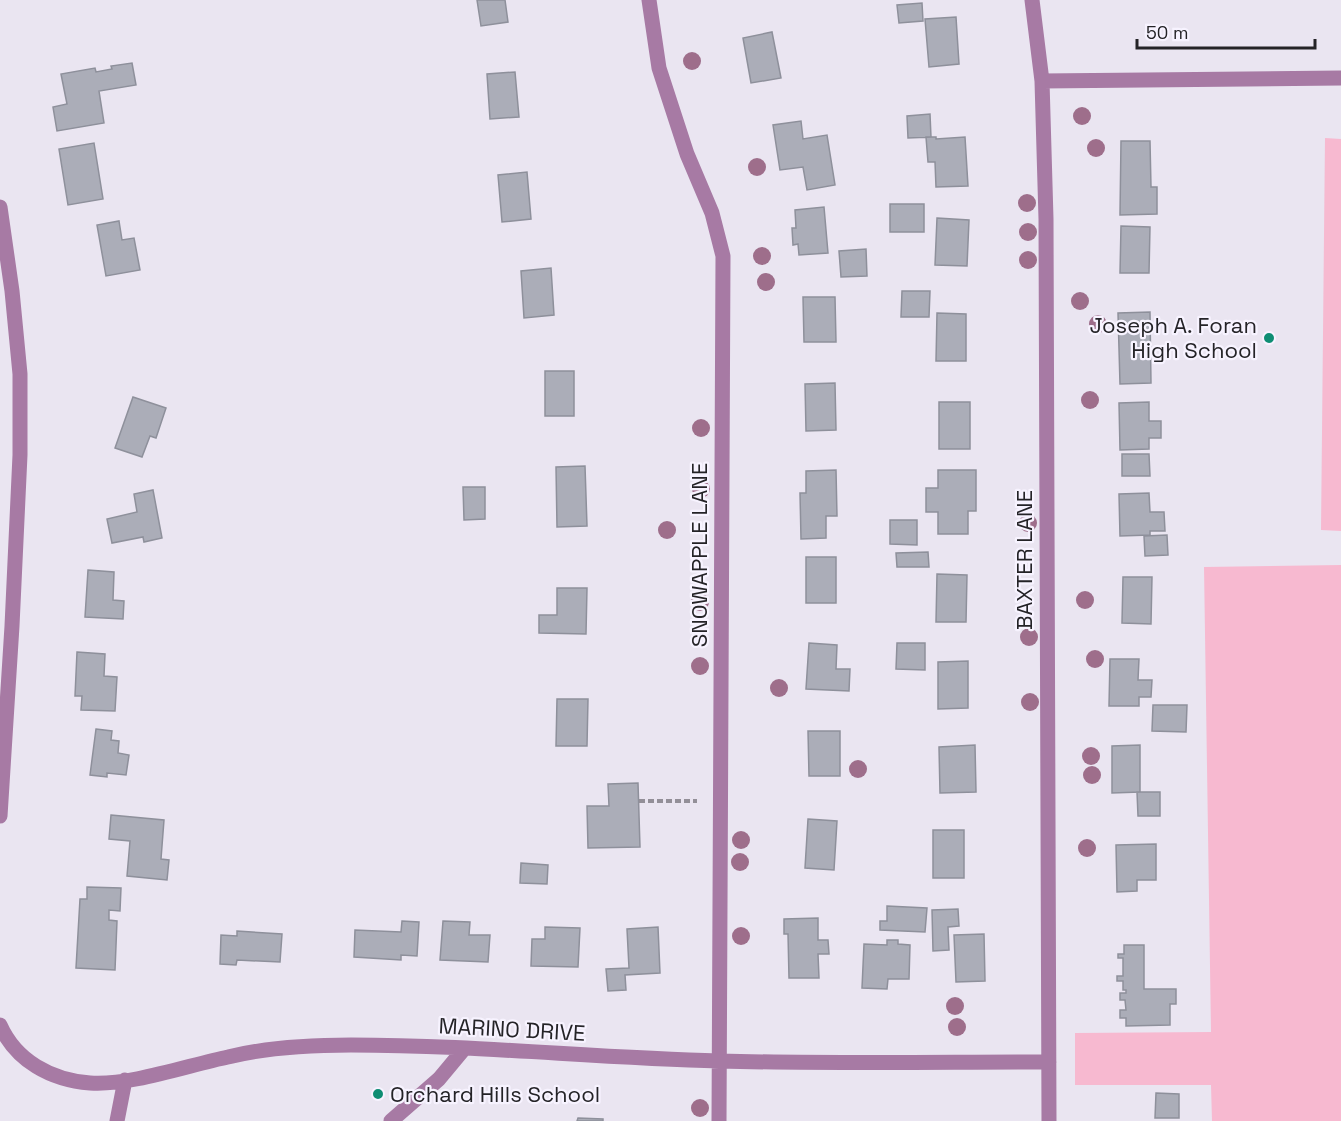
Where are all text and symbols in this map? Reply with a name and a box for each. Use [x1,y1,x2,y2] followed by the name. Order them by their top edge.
[1137,12,1316,50] scale bar
[1146,21,1188,44] text: 50 m
[1090,311,1257,364] place label: Joseph A. Foran High School
[1262,331,1276,345] marker: Joseph A. Foran High School
[685,463,713,647] street label: SNOWAPPLE LANE
[1010,490,1038,630] street label: BAXTER LANE
[438,1011,586,1047] street label: MARINO DRIVE
[390,1080,600,1108] place label: Orchard Hills School
[371,1087,385,1101] marker: Orchard Hills School

